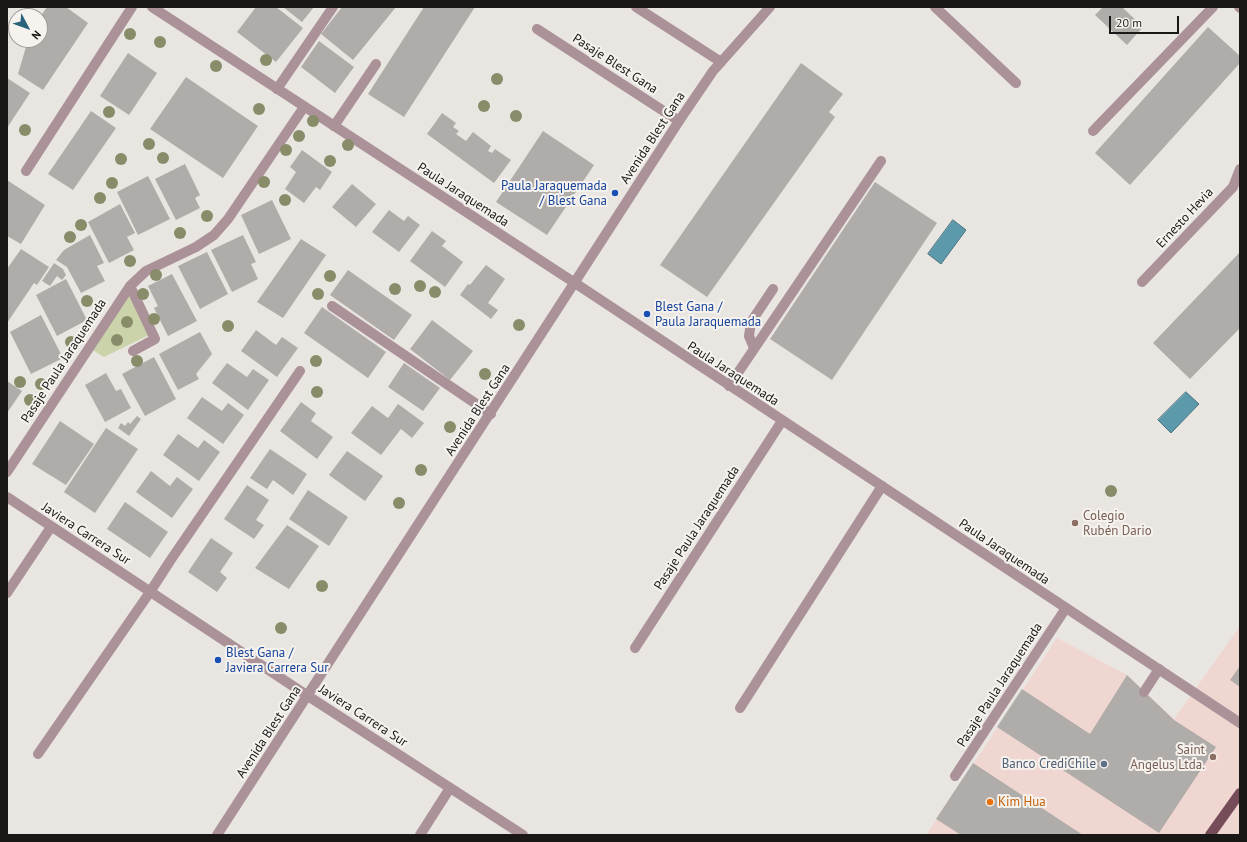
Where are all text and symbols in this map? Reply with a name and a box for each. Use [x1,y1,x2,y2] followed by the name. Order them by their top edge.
[8,8,48,48] north arrow
[1111,8,1181,34] scale bar
[1116,15,1142,30] text: 20 m
[29,28,44,43] text: N
[570,31,660,97] street label: Pasaje Blest Gana
[617,89,689,187] street label: Avenida Blest Gana
[414,160,512,230] street label: Paula Jaraquemada
[501,178,607,209] place label: Paula Jaraquemada / Blest Gana
[1153,185,1217,251] street label: Ernesto Hevia
[610,188,620,198] marker: Paula Jaraquemada / Blest Gana
[18,296,110,426] street label: Pasaje Paula Jaraquemada
[655,299,761,330] place label: Blest Gana / Paula Jaraquemada
[642,309,652,319] marker: Blest Gana / Paula Jaraquemada
[684,339,782,409] street label: Paula Jaraquemada
[442,361,514,459] street label: Avenida Blest Gana
[651,463,743,593] street label: Pasaje Paula Jaraquemada
[39,499,133,569] street label: Javiera Carrera Sur
[1083,508,1152,539] place label: Colegio Rubén Dario
[956,516,1052,588] street label: Paula Jaraquemada
[1070,518,1080,528] marker: Colegio Rubén Dario
[954,620,1046,750] street label: Pasaje Paula Jaraquemada
[226,645,329,676] place label: Blest Gana / Javiera Carrera Sur
[213,655,223,665] marker: Blest Gana / Javiera Carrera Sur
[316,681,410,751] street label: Javiera Carrera Sur
[233,683,305,781] street label: Avenida Blest Gana
[1130,742,1205,773] place label: Saint Angelus Ltda.
[1208,752,1218,762] marker: Saint Angelus Ltda.
[1002,756,1096,772] place label: Banco CrediChile
[1099,759,1109,769] marker: Banco CrediChile
[998,794,1046,810] place label: Kim Hua
[985,797,995,807] marker: Kim Hua

